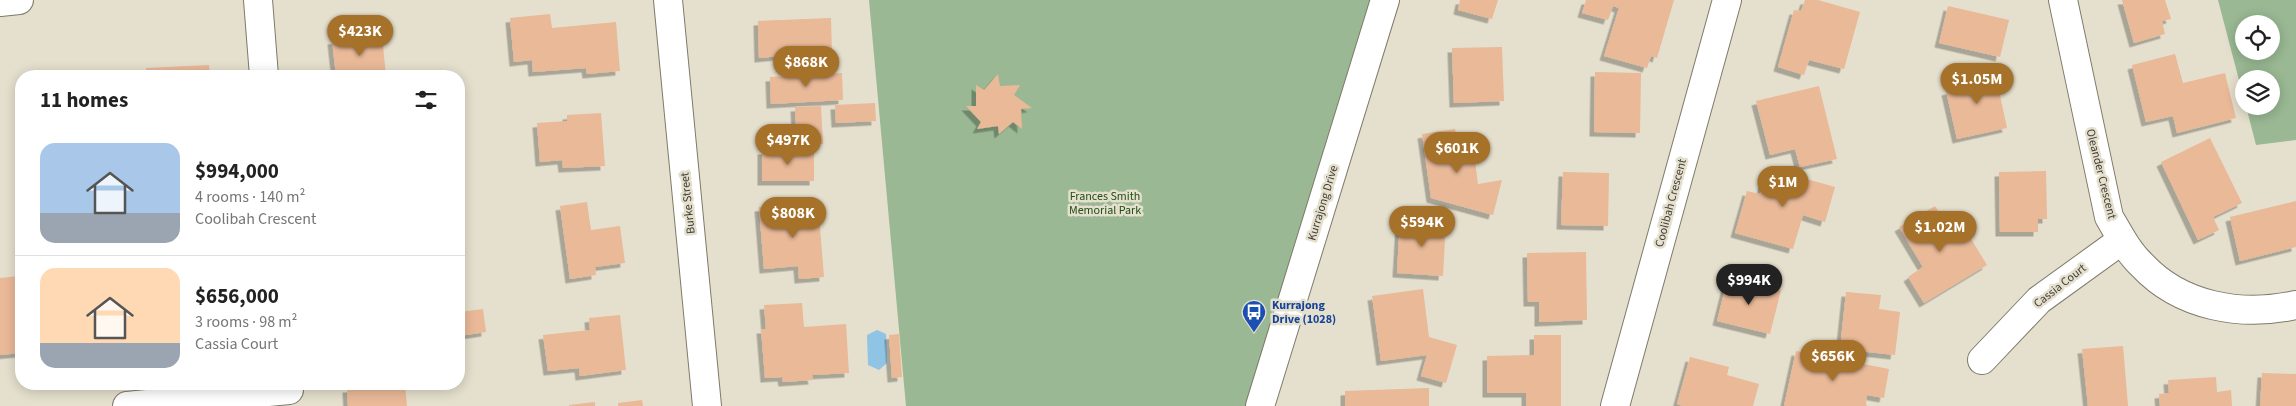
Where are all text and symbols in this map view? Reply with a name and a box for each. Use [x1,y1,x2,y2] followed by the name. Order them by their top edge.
[325,15,395,57] pin: $423K
[2235,15,2280,115] map controls
[2235,15,2280,60] button: locate
[338,20,382,42] text: $423K
[771,46,841,88] pin: $868K
[784,51,828,73] text: $868K
[1936,62,2018,105] pin: $1.05M
[1952,68,2002,90] text: $1.05M
[2235,70,2280,115] button: layers
[40,85,128,115] text: 11 homes
[412,86,440,114] icon: filters
[753,124,823,166] pin: $497K
[2082,127,2120,221] street label: Oleander Crescent
[766,129,810,151] text: $497K
[1422,132,1492,174] pin: $601K
[1435,137,1479,159] text: $601K
[195,156,279,186] text: $994,000
[1651,157,1691,249] street label: Coolibah Crescent
[80,163,140,223] icon: home
[1303,163,1343,243] street label: Kurrajong Drive
[1759,166,1807,208] pin: $1M
[676,171,700,235] street label: Burke Street
[1768,171,1798,193] text: $1M
[195,186,305,208] text: 4 rooms · 140 m²
[1069,188,1141,219] park label: Frances Smith Memorial Park
[758,196,828,239] pin: $808K
[771,202,815,224] text: $808K
[1387,206,1457,248] pin: $594K
[195,208,316,230] text: Coolibah Crescent
[1899,210,1981,253] pin: $1.02M
[1400,211,1444,233] text: $594K
[1915,216,1965,238] text: $1.02M
[2030,260,2090,312] street label: Cassia Court
[1714,264,1784,306] pin: $994K
[1727,269,1771,291] text: $994K
[195,281,279,311] text: $656,000
[80,288,140,348] icon: home
[1272,297,1336,328] place label: Kurrajong Drive (1028)
[1241,299,1267,333] bus stop icon: Kurrajong Drive (1028)
[195,311,297,333] text: 3 rooms · 98 m²
[195,333,278,355] text: Cassia Court
[1798,340,1868,382] pin: $656K
[1811,345,1855,367] text: $656K

